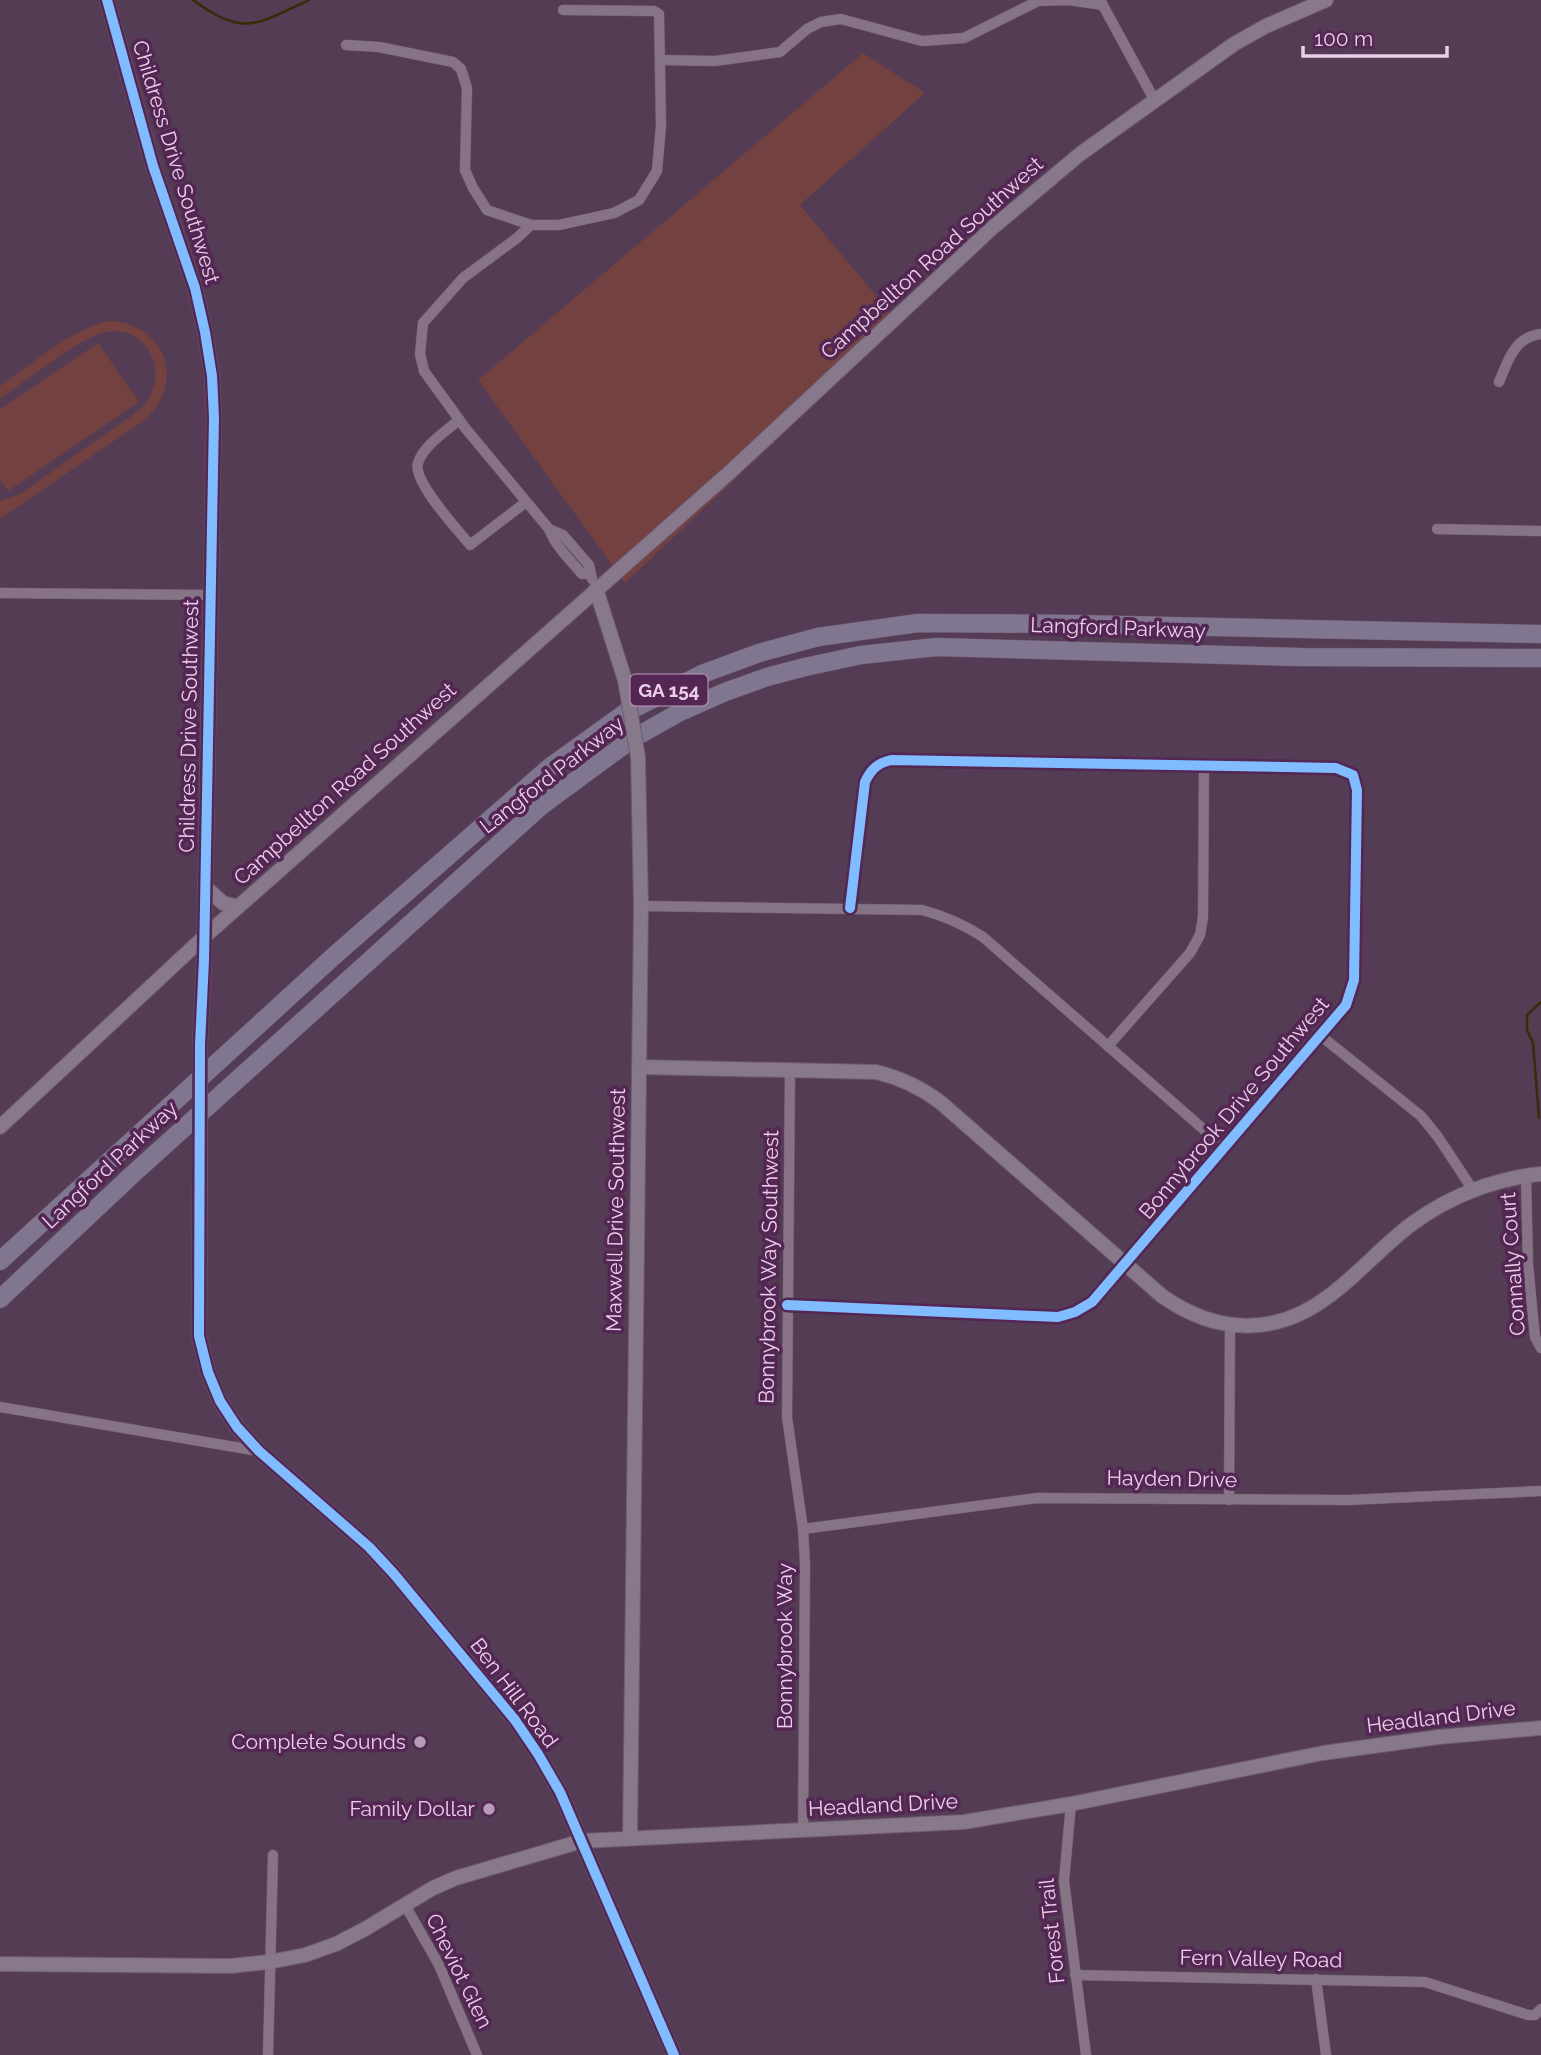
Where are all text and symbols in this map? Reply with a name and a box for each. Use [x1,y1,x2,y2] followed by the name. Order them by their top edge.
[1303,14,1446,58] scale bar
[1314,26,1373,51] text: 100 m
[127,37,225,287] street label: Childress Drive Southwest
[815,151,1048,364] street label: Campbellton Road Southwest
[174,599,203,853] street label: Childress Drive Southwest
[1030,612,1206,643] street label: Langford Parkway
[630,674,708,706] road number: GA 154
[228,677,461,890] street label: Campbellton Road Southwest
[475,711,629,839] street label: Langford Parkway
[1133,992,1334,1224] street label: Bonnybrook Drive Southwest
[601,1088,630,1332] street label: Maxwell Drive Southwest
[37,1096,182,1234] street label: Langford Parkway
[754,1130,783,1404] street label: Bonnybrook Way Southwest
[1495,1191,1530,1337] street label: Connally Court
[1106,1465,1238,1492] street label: Hayden Drive
[772,1563,797,1729] street label: Bonnybrook Way
[465,1633,564,1752] street label: Ben Hill Road
[1365,1695,1517,1738] street label: Headland Drive
[231,1729,406,1754] place label: Complete Sounds
[412,1734,428,1750] marker: Complete Sounds
[807,1788,959,1821] street label: Headland Drive
[349,1796,476,1821] place label: Family Dollar
[481,1801,497,1817] marker: Family Dollar
[1034,1877,1069,1985] street label: Forest Trail
[421,1909,498,2032] street label: Cheviot Glen
[1179,1945,1343,1972] street label: Fern Valley Road

